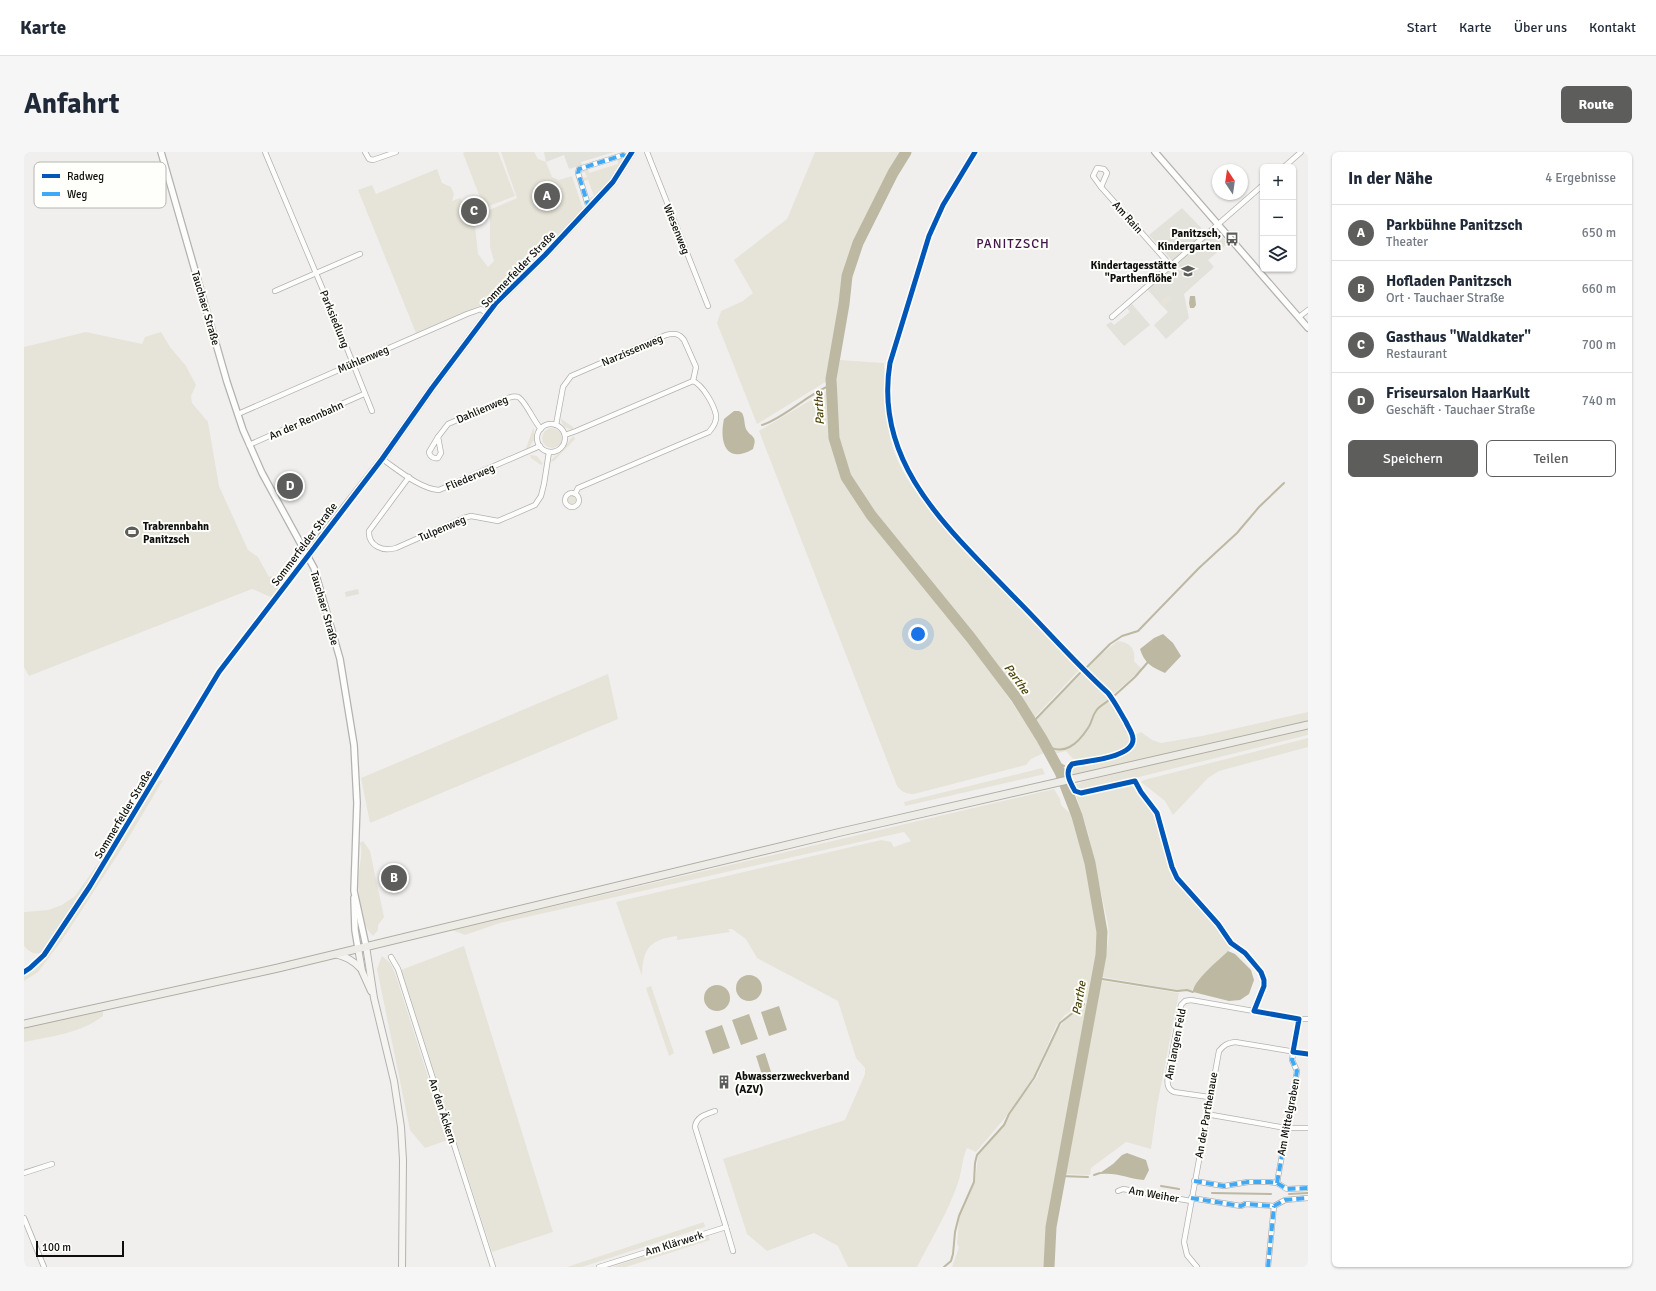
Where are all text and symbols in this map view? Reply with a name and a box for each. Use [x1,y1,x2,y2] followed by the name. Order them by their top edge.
[20,16,66,40] text: Karte
[1407,19,1437,36] text: Start
[1459,19,1492,36] text: Karte
[1514,19,1567,36] text: Über uns
[1589,19,1636,36] text: Kontakt
[1561,86,1632,123] button: Route
[24,87,120,121] text: Anfahrt
[34,162,166,208] legend
[1212,164,1248,200] north arrow
[1260,164,1296,272] map controls
[1260,164,1296,200] button: +
[1348,168,1433,189] text: In der Nähe
[67,170,104,183] text: Radweg
[1545,170,1616,186] text: 4 Ergebnisse
[534,181,560,211] pin: A
[67,188,87,201] text: Weg
[461,196,487,226] pin: C
[1110,198,1146,236] street label: Am Rain
[1260,200,1296,236] button: −
[661,202,693,256] street label: Wiesenweg
[1386,216,1523,234] text: Parkbühne Panitzsch
[1357,225,1365,241] text: A
[1582,225,1616,241] text: 650 m
[1157,227,1221,253] place label: Panitzsch, Kindergarten
[479,228,558,310] street label: Sommerfelder Straße
[1224,231,1240,247] bus stop icon: Panitzsch, Kindergarten
[1386,234,1428,250] text: Theater
[976,236,1050,252] district label: PANITZSCH
[1260,236,1296,272] button: layers
[1091,259,1178,285] place label: Kindertagesstätte "Parthenflöhe"
[1180,263,1196,279] school or university icon: Kindertagesstätte "Parthenflöhe"
[189,269,222,347] street label: Tauchaer Straße
[1386,272,1512,290] text: Hofladen Panitzsch
[1357,281,1365,297] text: B
[1582,281,1616,297] text: 660 m
[317,288,352,350] street label: Parksiedlung
[1386,290,1505,306] text: Ort · Tauchaer Straße
[1386,328,1531,346] text: Gasthaus "Waldkater"
[600,332,665,369] street label: Narzissenweg
[1357,337,1365,353] text: C
[1582,337,1616,353] text: 700 m
[336,343,391,376] street label: Mühlenweg
[1386,346,1447,362] text: Restaurant
[1386,384,1530,402] text: Friseursalon HaarKult
[811,390,828,425] water label: Parthe
[454,393,510,426] street label: Dahlienweg
[1357,393,1365,409] text: D
[1582,393,1616,409] text: 740 m
[267,398,346,443] street label: An der Rennbahn
[1386,402,1535,418] text: Geschäft · Tauchaer Straße
[1348,440,1478,477] button: Speichern
[1486,440,1616,477] button: Teilen
[444,461,497,494] street label: Fliederweg
[277,471,303,501] pin: D
[269,500,340,589] street label: Sommerfelder Straße
[417,513,468,544] street label: Tulpenweg
[143,520,209,546] place label: Trabrennbahn Panitzsch
[124,524,140,540] sports icon: Trabrennbahn Panitzsch
[308,569,341,647] street label: Tauchaer Straße
[908,624,928,644] your location
[1001,661,1033,698] water label: Parthe
[92,768,155,861] street label: Sommerfelder Straße
[381,863,407,893] pin: B
[1069,979,1090,1016] water label: Parthe
[1162,1007,1189,1081] street label: Am langen Feld
[735,1070,850,1096] place label: Abwasserzweckverband (AZV)
[1193,1071,1220,1159] street label: An der Parthenaue
[716,1074,732,1090] building icon: Abwasserzweckverband (AZV)
[426,1077,460,1145] street label: An den Äckern
[1275,1077,1302,1157] street label: Am Mittelgraben
[1128,1184,1180,1205] street label: Am Weiher
[643,1228,705,1259] street label: Am Klärwerk
[36,1239,124,1258] scale bar
[42,1241,71,1254] text: 100 m

